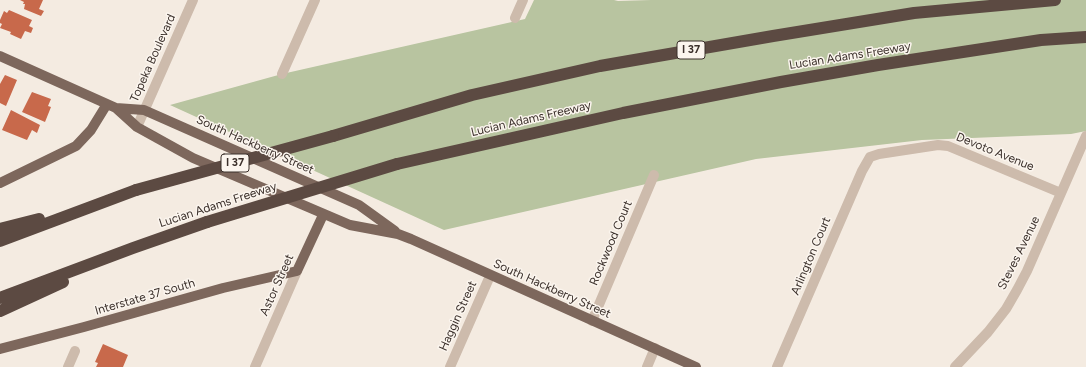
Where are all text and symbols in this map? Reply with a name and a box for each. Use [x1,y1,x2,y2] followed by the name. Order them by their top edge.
[127,12,179,104] street label: Topeka Boulevard
[788,39,912,73] street label: Lucian Adams Freeway
[677,41,705,59] road number: I 37
[469,98,593,140] street label: Lucian Adams Freeway
[194,113,316,177] street label: South Hackberry Street
[954,130,1036,174] street label: Devoto Avenue
[221,154,249,172] road number: I 37
[157,179,279,231] street label: Lucian Adams Freeway
[587,198,635,288] street label: Rockwood Court
[995,214,1043,292] street label: Steves Avenue
[788,215,834,297] street label: Arlington Court
[257,252,297,318] street label: Astor Street
[491,257,613,321] street label: South Hackberry Street
[93,276,197,318] street label: Interstate 37 South
[436,279,480,353] street label: Haggin Street

